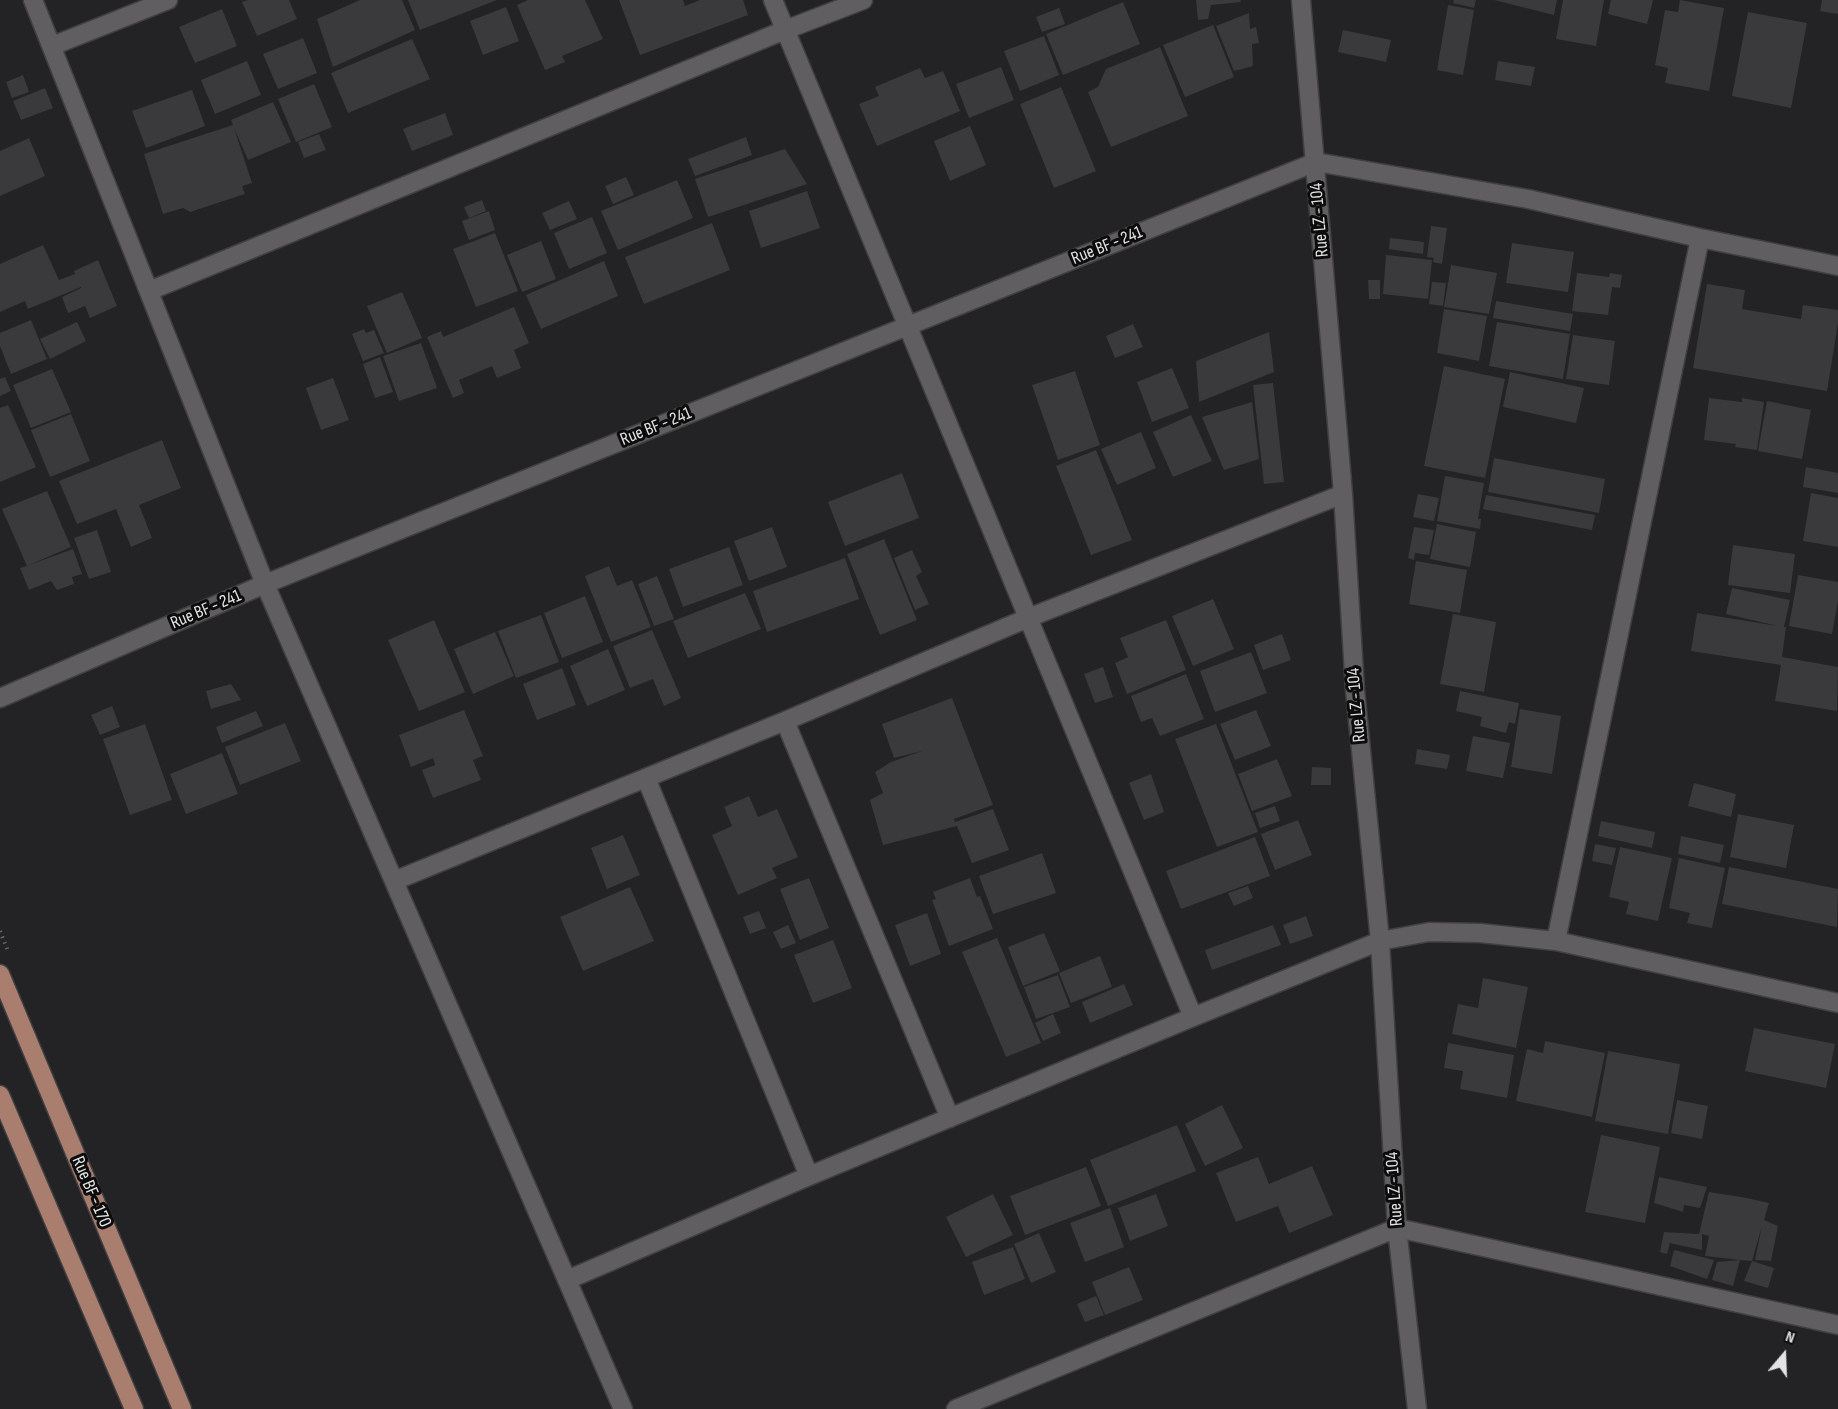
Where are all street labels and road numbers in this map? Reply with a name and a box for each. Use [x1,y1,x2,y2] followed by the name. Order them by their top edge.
[1306,182,1334,258] street label: Rue LZ - 104
[1068,222,1146,270] street label: Rue BF - 241
[617,403,695,451] street label: Rue BF - 241
[167,585,245,635] street label: Rue BF - 241
[1343,667,1371,743] street label: Rue LZ - 104
[1382,1151,1408,1227] street label: Rue LZ - 104
[66,1153,116,1231] street label: Rue BF - 170

